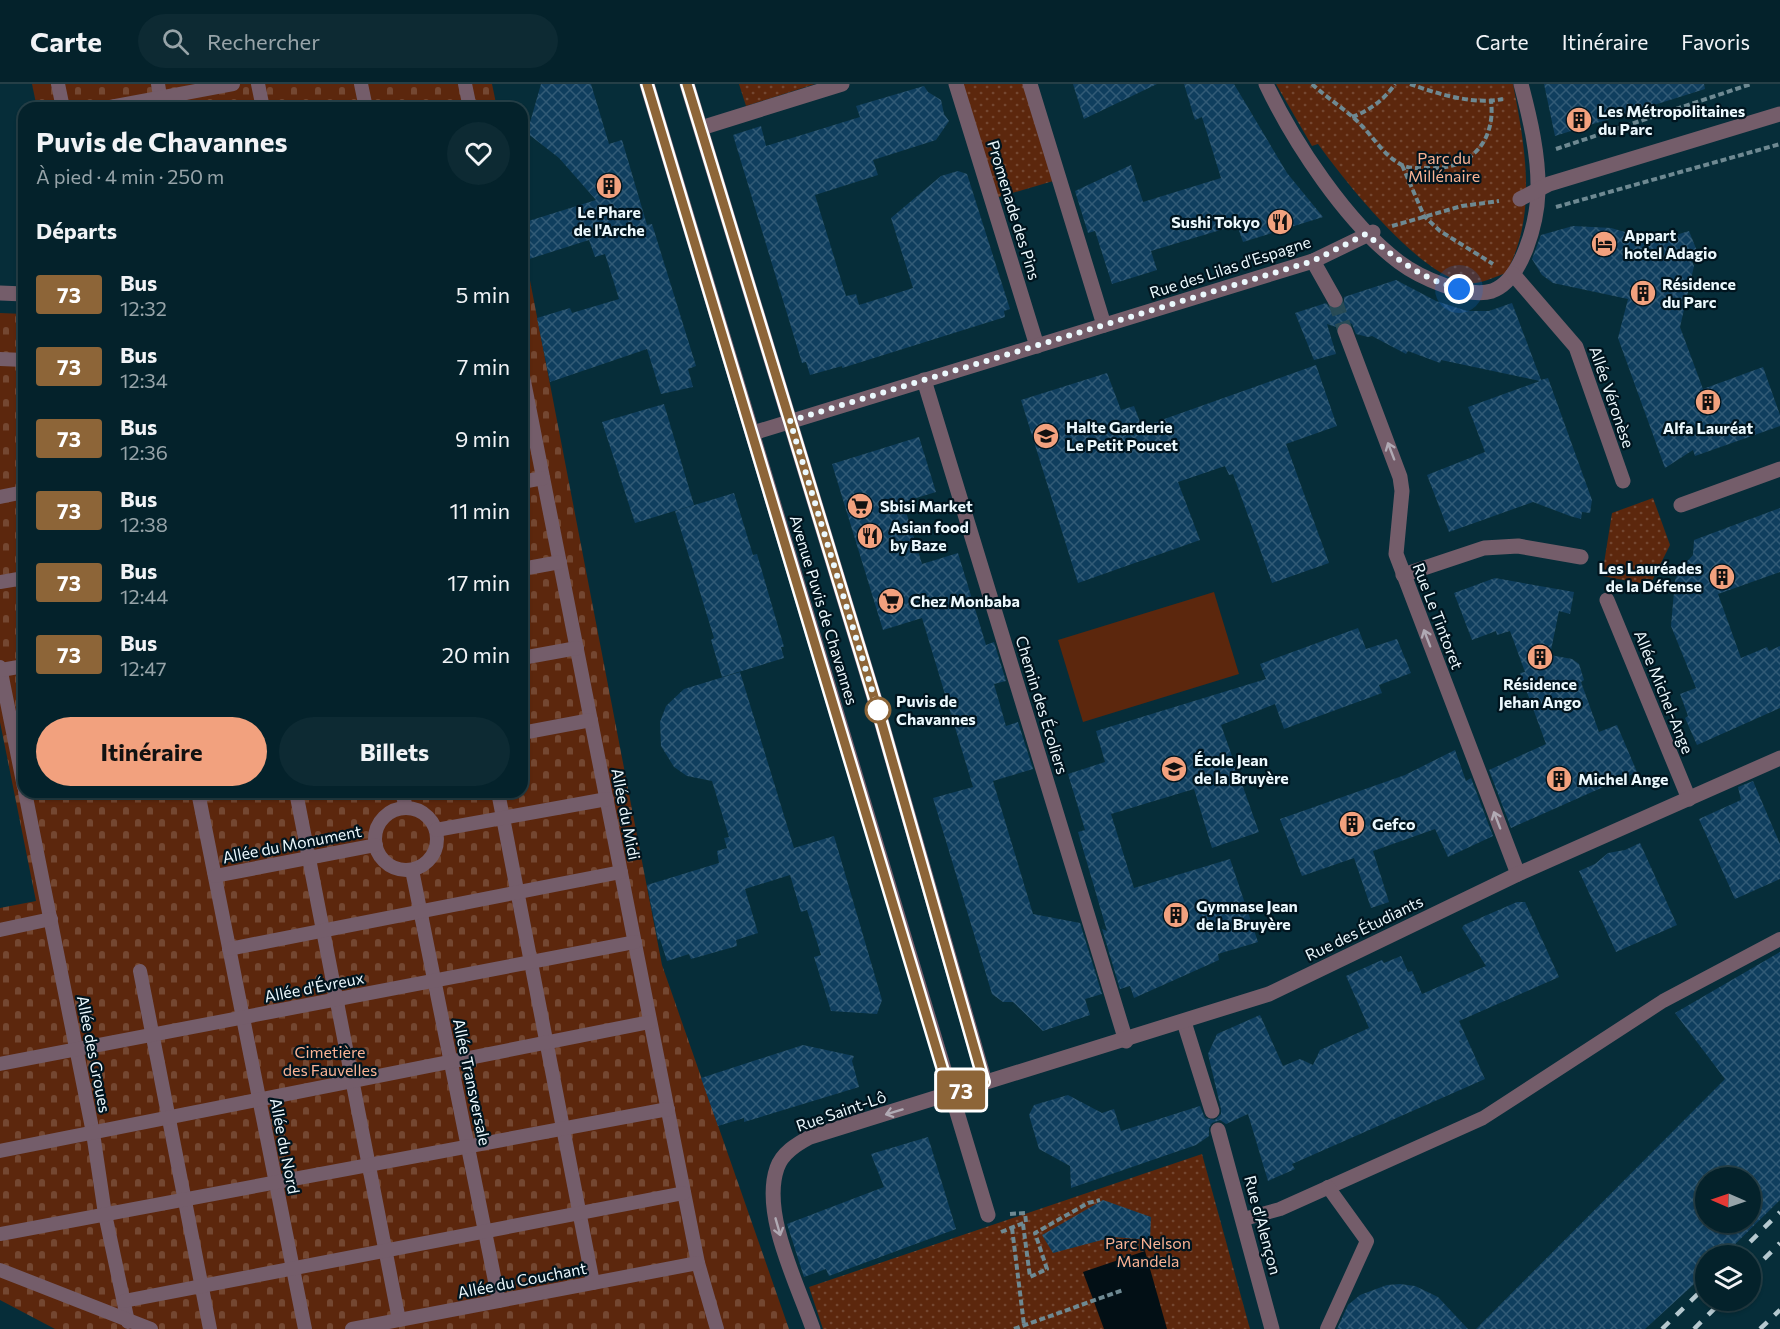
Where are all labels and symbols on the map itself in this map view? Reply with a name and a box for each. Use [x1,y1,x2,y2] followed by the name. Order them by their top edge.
[1598,101,1745,138] place label: Les Métropolitaines du Parc
[1564,105,1594,135] building icon: Les Métropolitaines du Parc
[984,138,1045,282] street label: Promenade des Pins
[1408,148,1480,185] park label: Parc du Millénaire
[594,171,624,201] building icon: Le Phare de l'Arche
[573,202,645,239] place label: Le Phare de l'Arche
[1265,207,1295,237] restaurant icon: Sushi Tokyo
[1171,212,1260,231] place label: Sushi Tokyo
[1624,225,1717,262] place label: Appart hotel Adagio
[1589,229,1619,259] hotel icon: Appart hotel Adagio
[1147,231,1313,302] street label: Rue des Lilas d'Espagne
[1444,274,1474,304] your location
[1662,274,1736,311] place label: Résidence du Parc
[1628,278,1658,308] building icon: Résidence du Parc
[1586,343,1639,450] street label: Allée Véronèse
[1693,387,1723,417] building icon: Alfa Lauréat
[1066,417,1178,454] place label: Halte Garderie Le Petit Poucet
[1663,418,1754,437] place label: Alfa Lauréat
[1031,421,1061,451] school or university icon: Halte Garderie Le Petit Poucet
[1384,442,1395,460] one-way arrow
[845,491,875,521] supermarket icon: Sbisi Market
[880,496,973,515] place label: Sbisi Market
[787,513,862,707] street label: Avenue Puvis de Chavannes
[890,517,969,554] place label: Asian food by Baze
[855,521,885,551] restaurant icon: Asian food by Baze
[1598,558,1702,595] place label: Les Lauréades de la Défense
[1409,560,1468,672] street label: Rue Le Tintoret
[1707,562,1737,592] building icon: Les Lauréades de la Défense
[876,586,906,616] supermarket icon: Chez Monbaba
[910,591,1020,610] place label: Chez Monbaba
[1631,627,1698,756] street label: Allée Michel-Ange
[1421,629,1432,648] one-way arrow
[1012,633,1073,776] street label: Chemin des Écoliers
[1525,642,1555,672] building icon: Résidence Jehan Ango
[1499,674,1582,711] place label: Résidence Jehan Ango
[896,691,976,728] place label: Puvis de Chavannes
[865,697,891,723] marker: Puvis de Chavannes
[1194,750,1289,787] place label: École Jean de la Bruyère
[1159,754,1189,784] school or university icon: École Jean de la Bruyère
[1544,764,1574,794] building icon: Michel Ange
[608,766,645,861] street label: Allée du Midi
[1578,769,1669,788] place label: Michel Ange
[1337,809,1367,839] building icon: Gefco
[1491,811,1502,830] one-way arrow
[1372,814,1416,833] place label: Gefco
[221,821,364,866] street label: Allée du Monument
[1302,891,1426,964] street label: Rue des Étudiants
[1196,896,1298,933] place label: Gymnase Jean de la Bruyère
[1161,900,1191,930] building icon: Gymnase Jean de la Bruyère
[262,967,366,1005] street label: Allée d'Évreux
[74,994,115,1114] street label: Allée des Groues
[450,1017,495,1147] street label: Allée Transversale
[283,1042,377,1079] park label: Cimetière des Fauvelles
[934,1070,988,1110] line badge: 73
[793,1086,888,1135] street label: Rue Saint-Lô
[267,1096,304,1195] street label: Allée du Nord
[885,1107,904,1118] one-way arrow
[1695,1167,1761,1233] north arrow
[1241,1173,1286,1277] street label: Rue d'Alençon
[773,1217,784,1236] one-way arrow
[1105,1233,1191,1270] park label: Parc Nelson Mandela
[456,1258,588,1301] street label: Allée du Couchant

